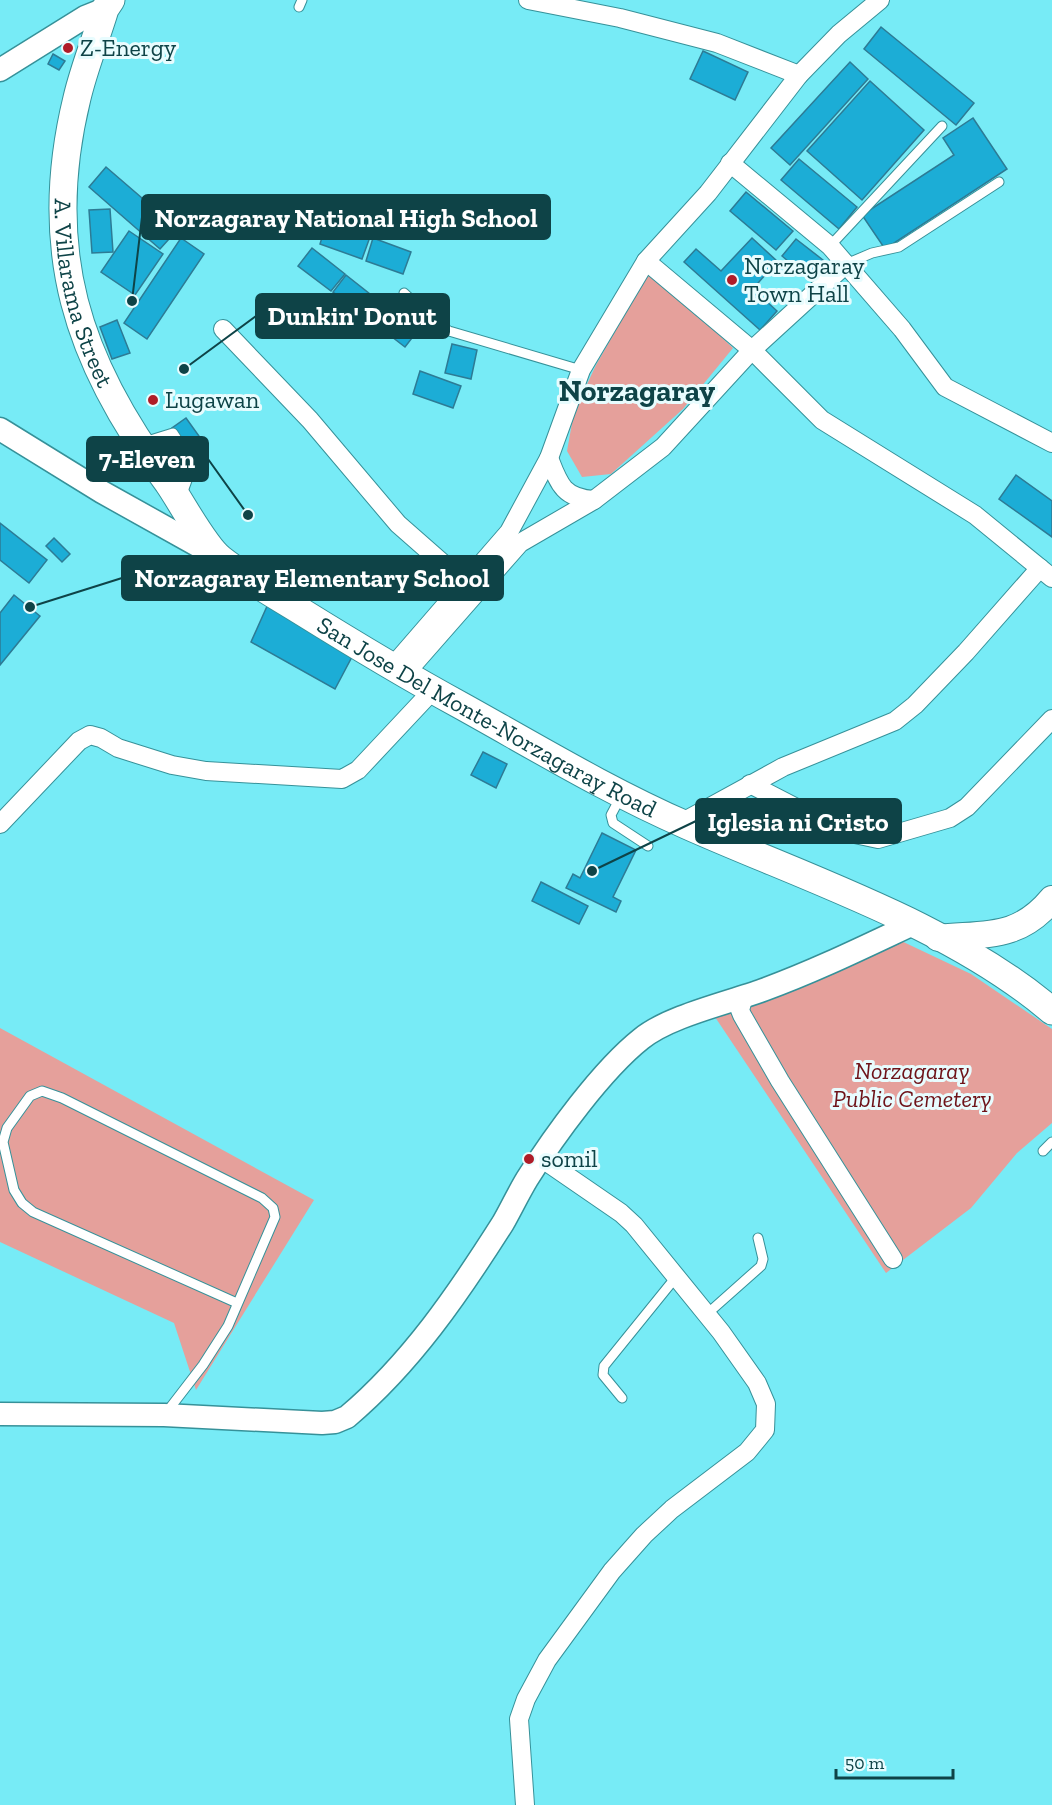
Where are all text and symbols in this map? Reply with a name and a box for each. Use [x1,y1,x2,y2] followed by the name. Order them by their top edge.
[80,33,177,62] place label: Z-Energy
[61,41,75,55] marker: Z-Energy
[142,195,550,239] callout: Norzagaray National High School
[49,199,120,392] street label: A. Villarama Street
[154,202,538,234] text: Norzagaray National High School
[744,251,865,308] place label: Norzagaray Town Hall
[725,273,739,287] marker: Norzagaray Town Hall
[256,294,449,338] callout: Dunkin' Donut
[267,300,437,332] text: Dunkin' Donut
[559,373,715,409] district label: Norzagaray
[165,385,260,414] place label: Lugawan
[146,393,160,407] marker: Lugawan
[87,437,208,481] callout: 7-Eleven
[99,443,196,475] text: 7-Eleven
[122,556,503,600] callout: Norzagaray Elementary School
[134,562,490,594] text: Norzagaray Elementary School
[312,610,662,823] street label: San Jose Del Monte-Norzagaray Road
[696,799,901,843] callout: Iglesia ni Cristo
[707,806,889,838] text: Iglesia ni Cristo
[833,1056,991,1113] park label: Norzagaray Public Cemetery
[541,1144,598,1173] place label: somil
[522,1152,536,1166] marker: somil
[836,1742,953,1780] scale bar
[845,1752,885,1774] text: 50 m

